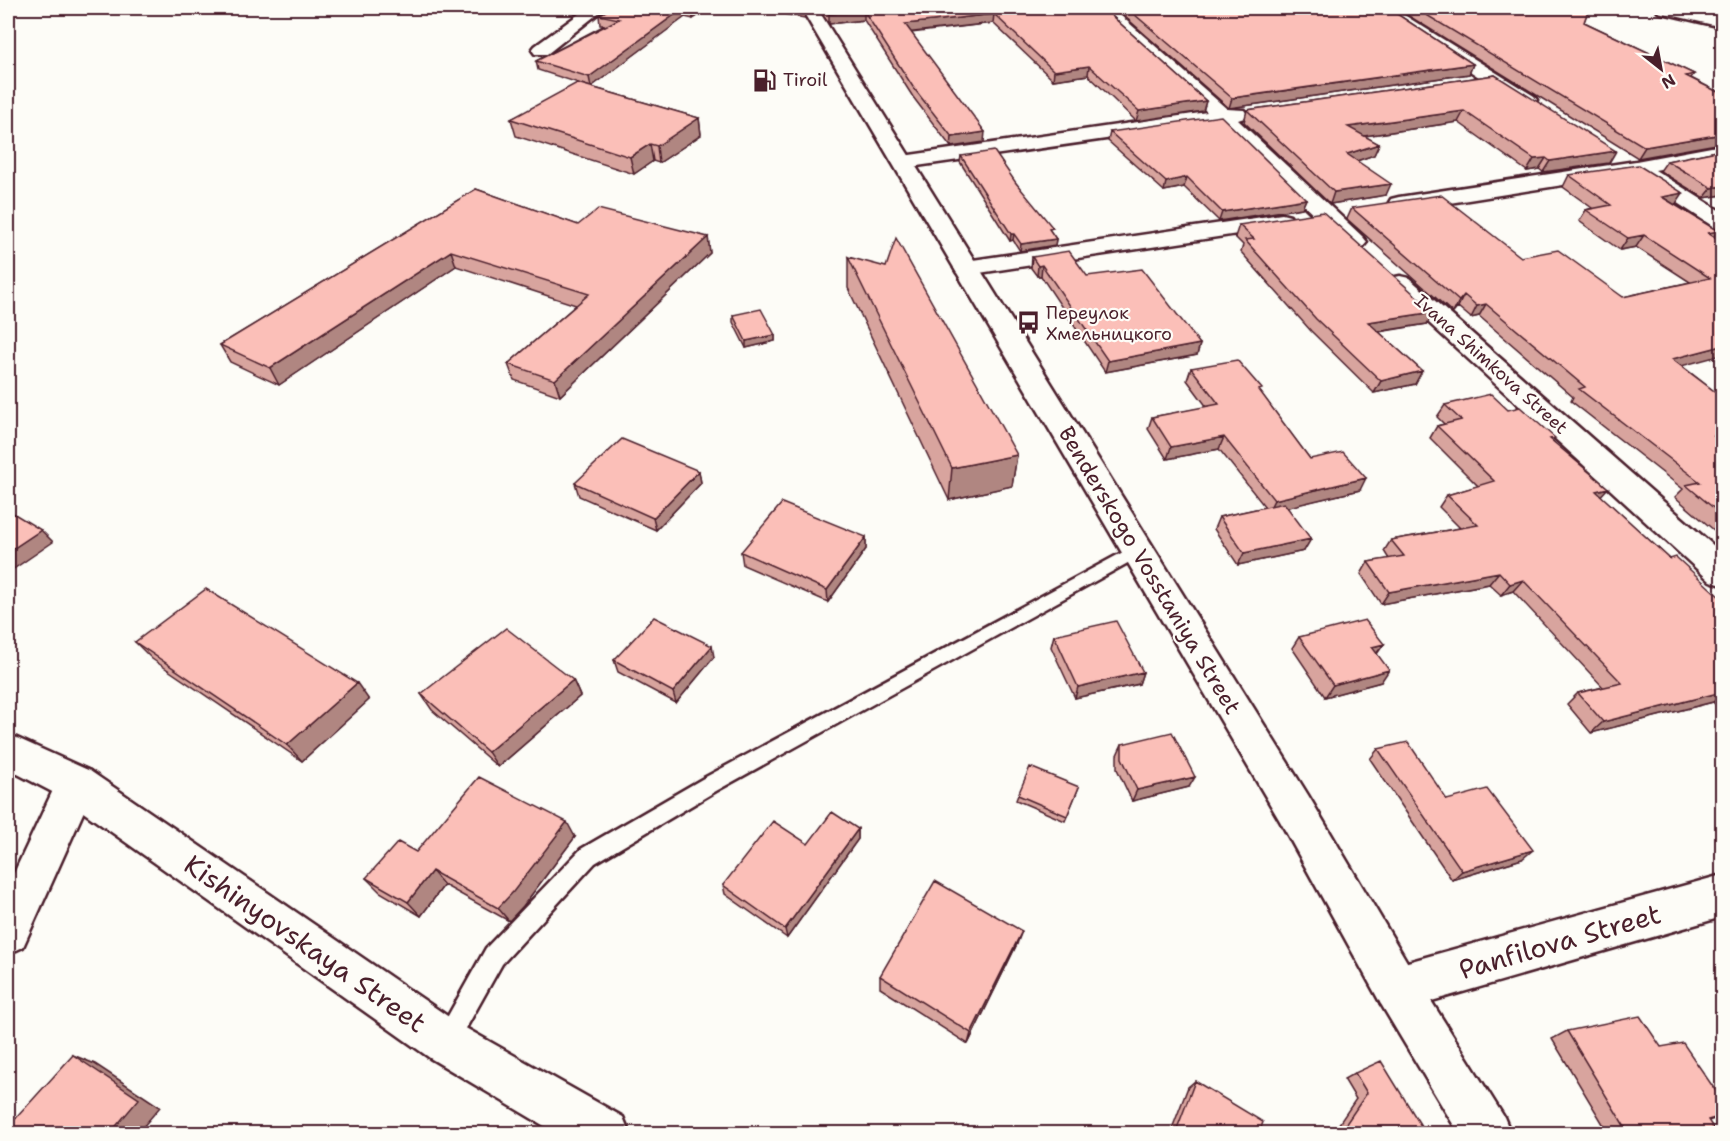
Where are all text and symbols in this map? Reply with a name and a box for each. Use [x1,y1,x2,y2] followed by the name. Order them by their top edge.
[1631,39,1691,99] north arrow
[752,67,778,93] fuel station icon: Tiroil
[783,68,828,92] place label: Tiroil
[1658,69,1679,94] text: N
[1409,289,1573,439] street label: Ivana Shimkova Street
[1046,301,1172,346] place label: Переулок Хмельницкого
[1015,310,1041,336] bus stop icon: Переулок Хмельницкого
[1052,421,1247,720] street label: Benderskogo Vosstaniya Street
[177,846,434,1041] street label: Kishinyovskaya Street
[1455,895,1665,988] street label: Panfilova Street

